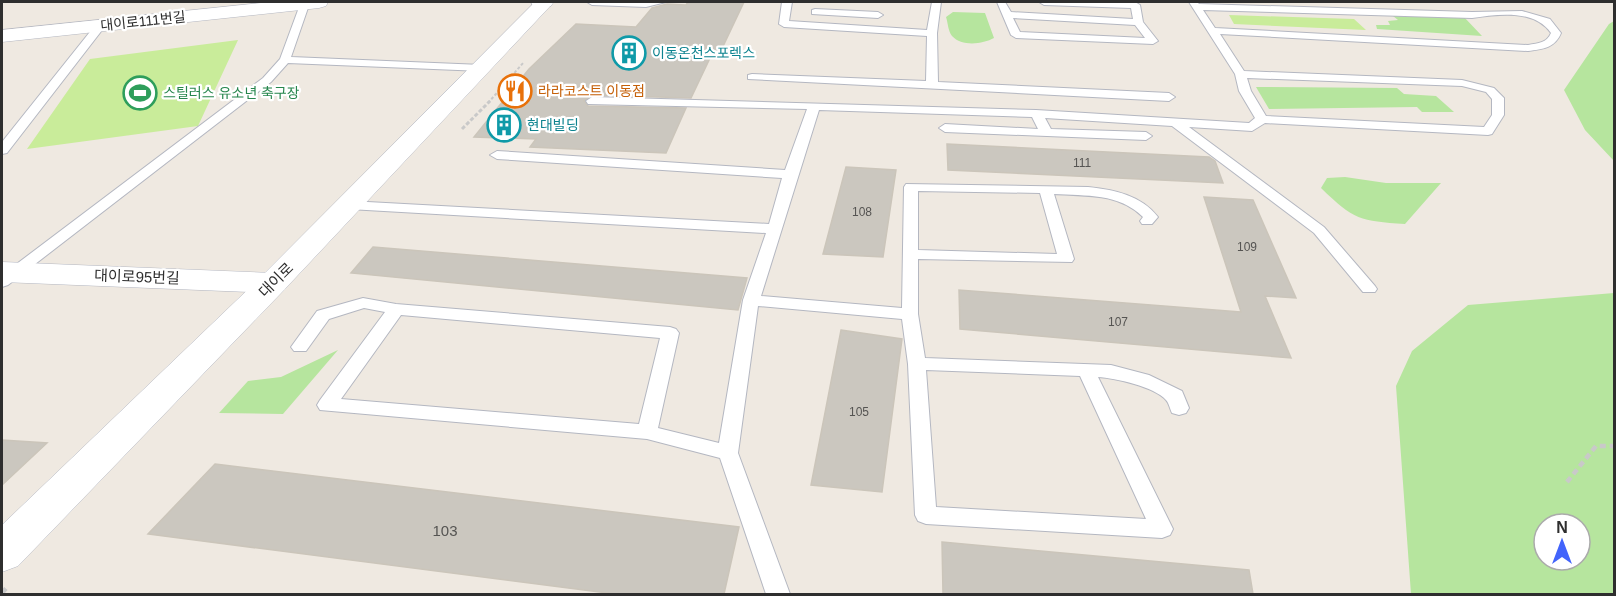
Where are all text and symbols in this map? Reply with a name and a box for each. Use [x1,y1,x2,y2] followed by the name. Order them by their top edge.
[100,9,186,33] street label: 대이로111번길
[611,35,647,71] building icon: 이동온천스포렉스
[652,45,755,61] place label: 이동온천스포렉스
[497,73,533,109] restaurant icon: 라라코스트 이동점
[122,75,158,111] sports icon: 스틸러스 유소년 축구장
[538,83,645,99] place label: 라라코스트 이동점
[163,85,300,101] place label: 스틸러스 유소년 축구장
[486,107,522,143] building icon: 현대빌딩
[527,117,579,133] place label: 현대빌딩
[1073,156,1091,170] house number: 111
[852,205,872,219] house number: 108
[1237,240,1257,254] house number: 109
[255,259,296,300] street label: 대이로
[94,267,180,286] street label: 대이로95번길
[1108,315,1128,329] house number: 107
[849,405,869,419] house number: 105
[1532,512,1592,572] north arrow
[1556,519,1568,536] text: N
[432,522,458,539] house number: 103

